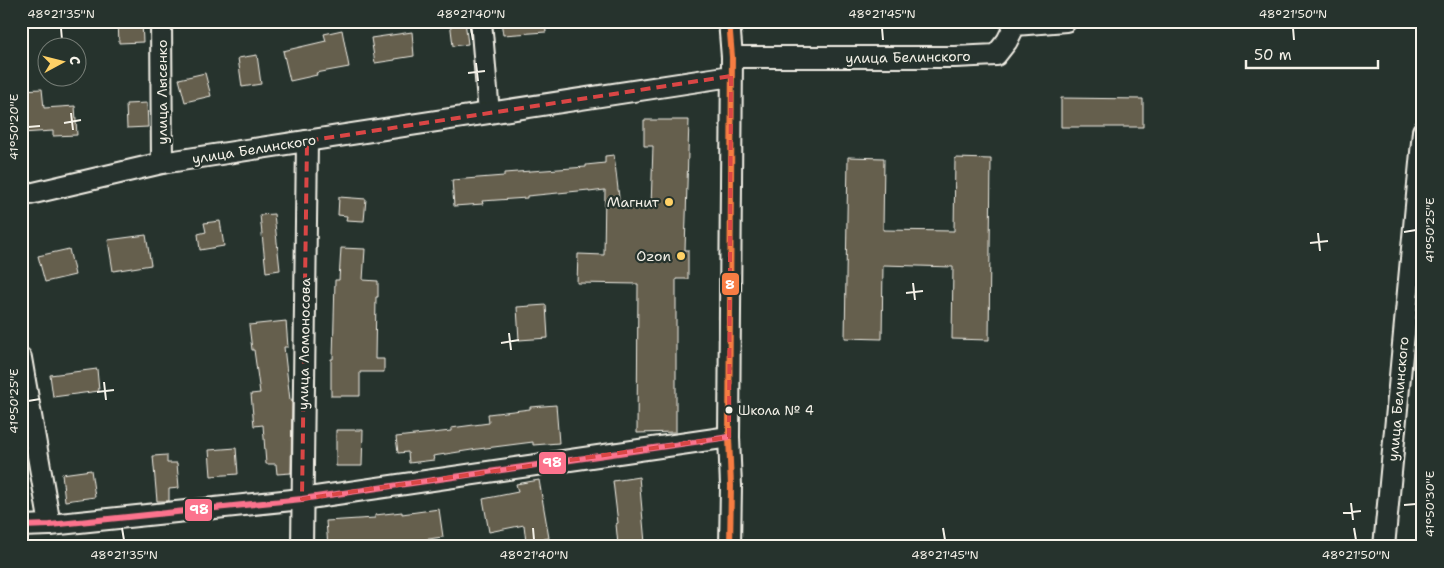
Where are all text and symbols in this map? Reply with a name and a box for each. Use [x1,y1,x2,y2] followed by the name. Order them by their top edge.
[27,6,95,22] text: 48°21'35"N
[437,6,505,22] text: 48°21'40"N
[848,6,916,22] text: 48°21'45"N
[1259,6,1327,22] text: 48°21'50"N
[38,38,88,88] north arrow
[1246,38,1379,70] scale bar
[153,40,171,144] street label: улица Лысенко
[1254,45,1292,65] text: 50 m
[845,47,971,67] street label: улица Белинского
[65,55,84,66] text: С
[6,94,22,160] text: 41°50'20"E
[191,130,317,168] street label: улица Белинского
[607,193,660,211] place label: Магнит
[663,196,675,208] marker: Магнит
[1422,197,1438,263] text: 41°50'25"E
[636,247,671,265] place label: Ozon
[675,250,687,262] marker: Ozon
[721,272,740,296] line badge: 8
[725,275,735,293] text: 8
[294,278,314,410] street label: улица Ломоносова
[1384,336,1412,462] street label: улица Белинского
[6,368,22,434] text: 41°50'25"E
[738,402,814,419] place label: Школа № 4
[724,405,734,415] marker: Школа № 4
[538,451,567,475] line badge: 98
[542,453,562,471] text: 98
[1422,471,1438,537] text: 41°50'30"E
[184,498,213,522] line badge: 98
[189,500,209,518] text: 98
[90,547,158,563] text: 48°21'35"N
[500,547,568,563] text: 48°21'40"N
[911,547,979,563] text: 48°21'45"N
[1322,547,1390,563] text: 48°21'50"N

